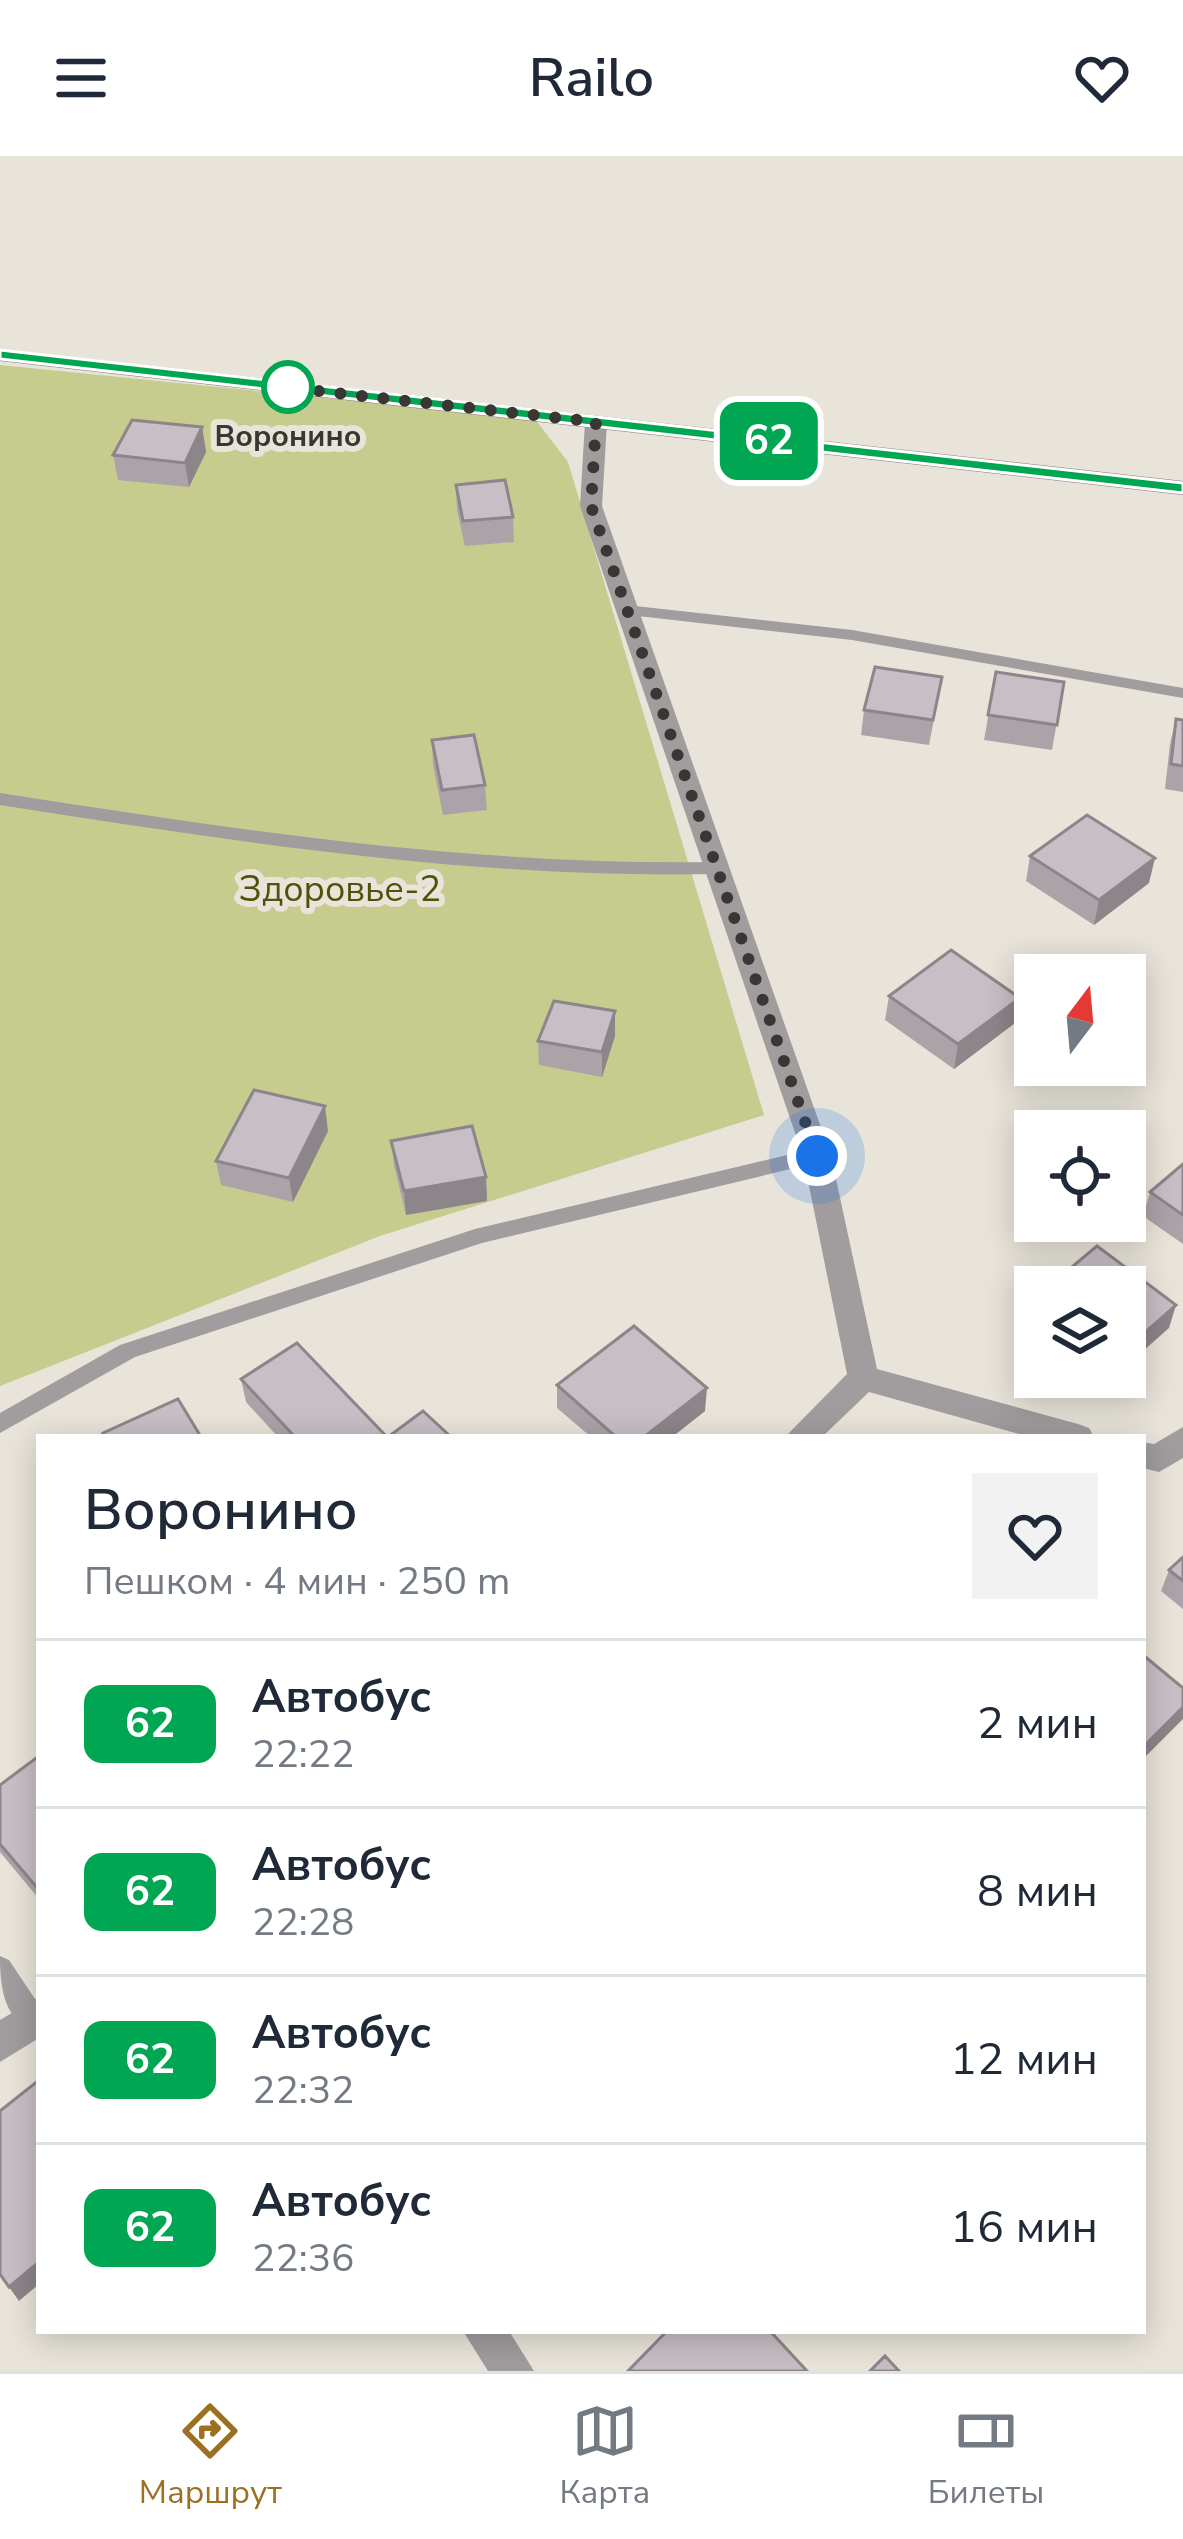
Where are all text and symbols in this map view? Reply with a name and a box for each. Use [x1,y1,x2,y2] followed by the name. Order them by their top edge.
[529,41,654,115] text: Railo
[48,45,114,111] icon: menu
[1069,45,1135,111] icon: heart
[263,362,313,412] marker: Воронино
[715,402,823,480] line badge: 62
[744,412,794,469] text: 62
[215,416,361,457] place label: Воронино
[239,865,441,914] park label: Здоровье-2
[1014,954,1146,1086] north arrow
[1014,954,1146,1398] map controls
[1014,1110,1146,1242] button: locate
[787,1126,847,1186] your location
[1014,1266,1146,1398] button: layers
[84,1471,358,1549] text: Воронино
[972,1473,1098,1599] button: heart
[84,1555,510,1608] text: Пешком · 4 мин · 250 m
[252,1667,431,1728] text: Автобус
[977,1693,1098,1754] text: 2 мин
[125,1695,175,1752] text: 62
[252,1728,355,1781] text: 22:22
[252,1835,431,1896] text: Автобус
[977,1861,1098,1922] text: 8 мин
[125,1863,175,1920] text: 62
[252,1896,355,1949] text: 22:28
[252,2003,431,2064] text: Автобус
[950,2029,1098,2090] text: 12 мин
[125,2031,175,2088] text: 62
[252,2064,355,2117] text: 22:32
[252,2171,431,2232] text: Автобус
[950,2197,1098,2258] text: 16 мин
[125,2199,175,2256] text: 62
[252,2232,355,2285] text: 22:36
[139,2398,282,2515] tab: Маршрут
[559,2398,650,2515] tab: Карта
[928,2398,1044,2515] tab: Билеты

